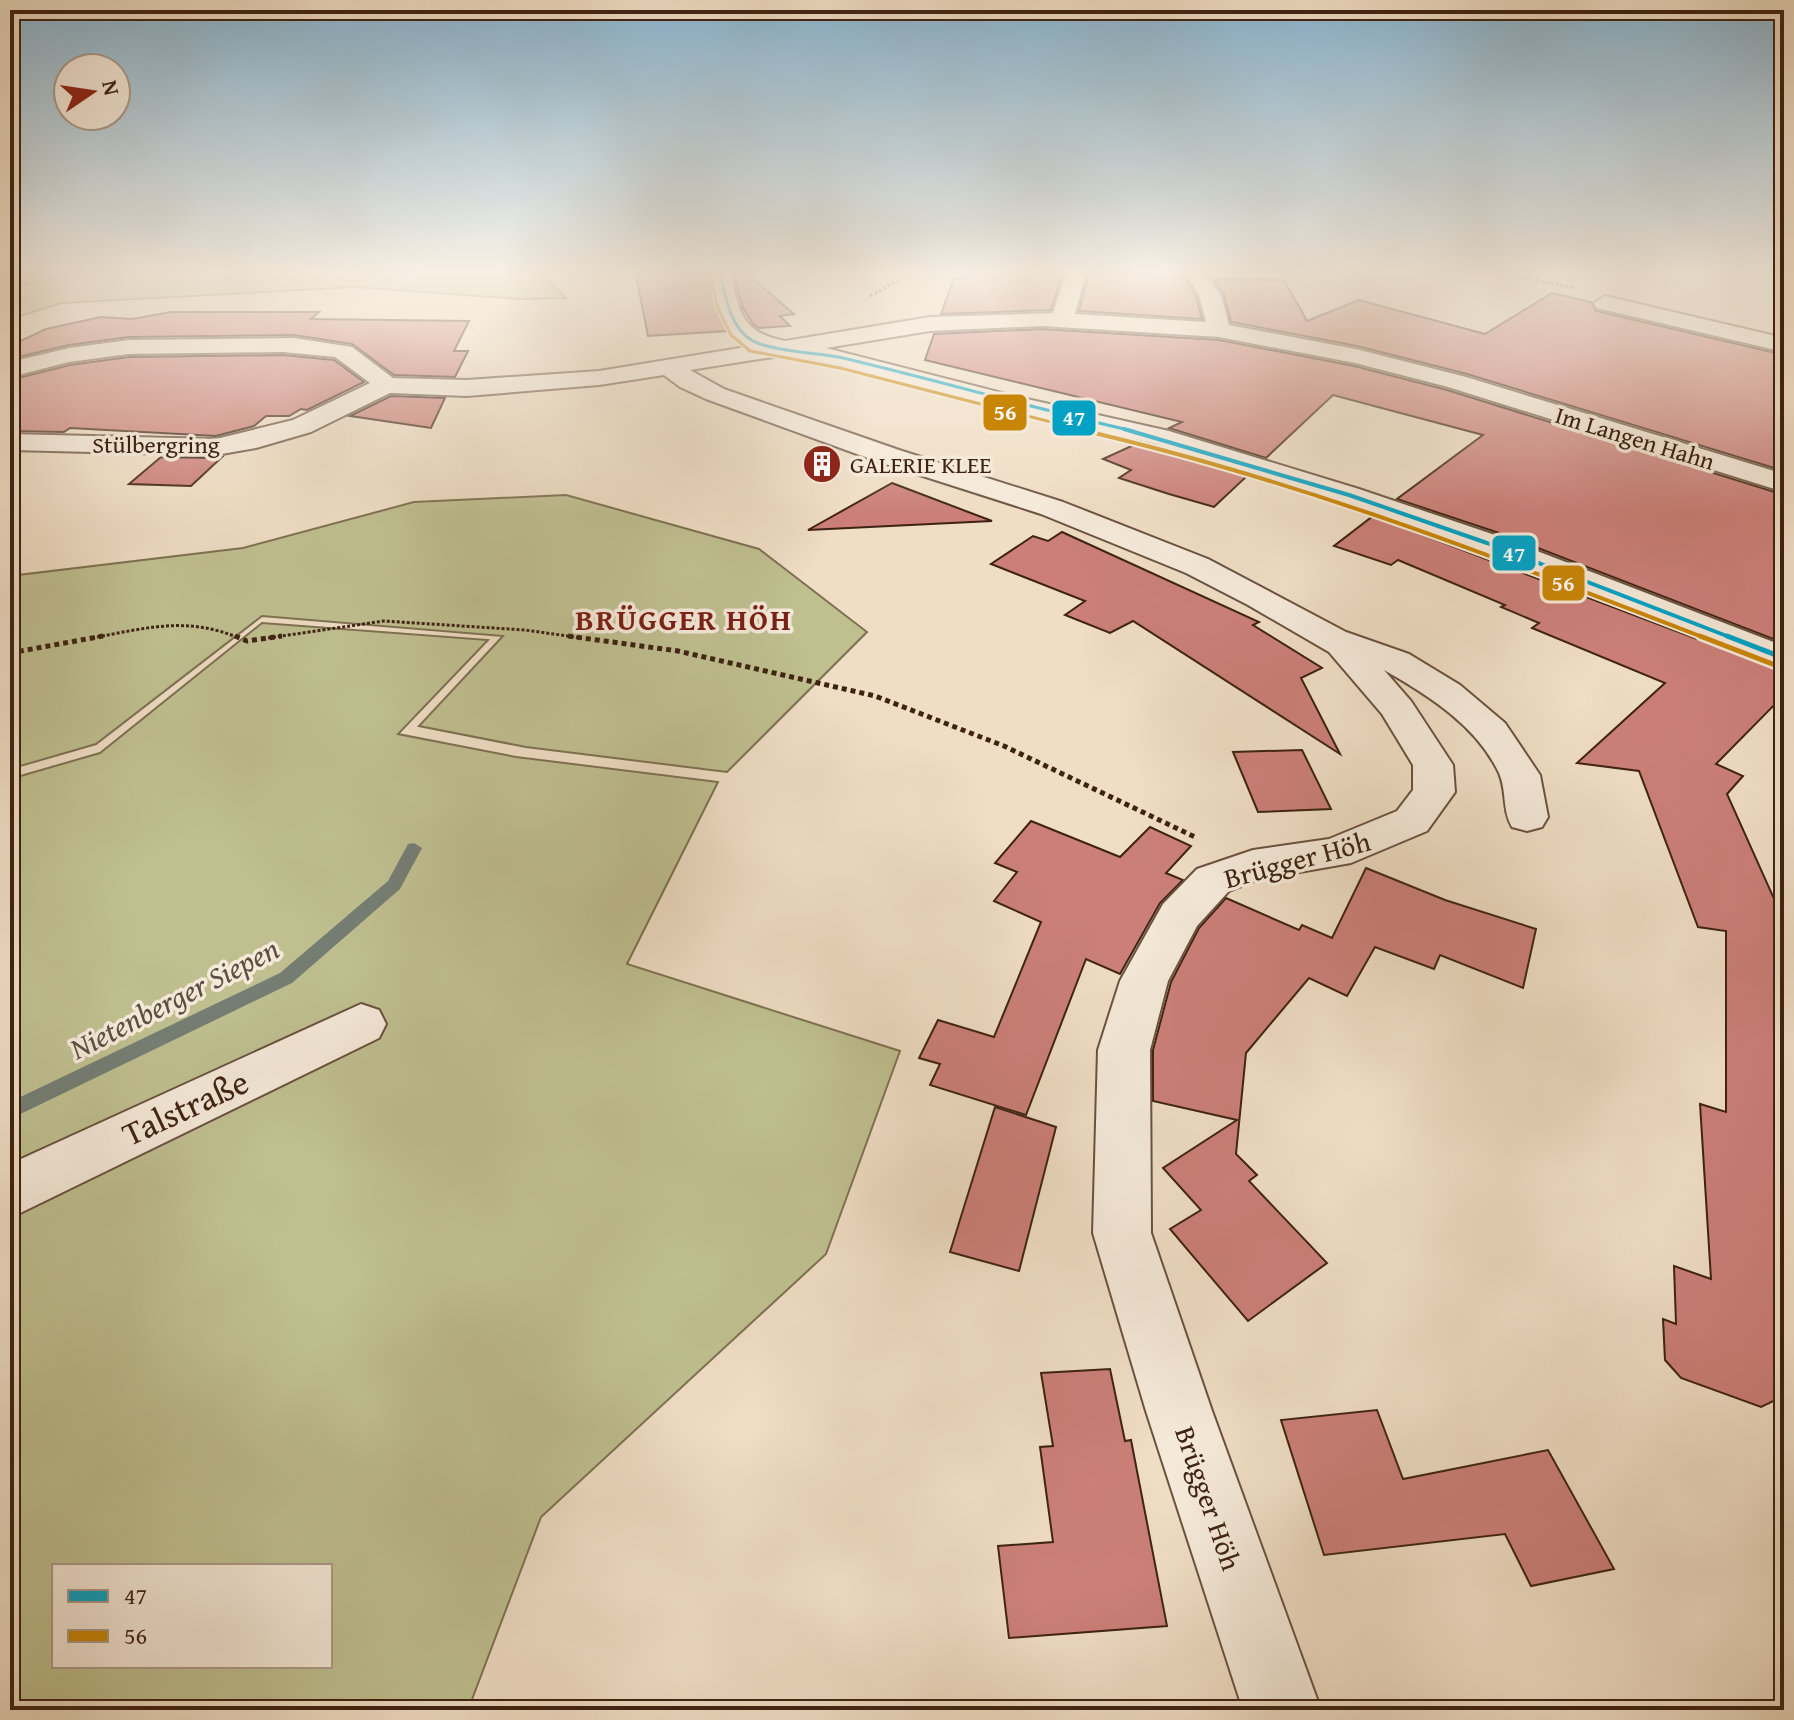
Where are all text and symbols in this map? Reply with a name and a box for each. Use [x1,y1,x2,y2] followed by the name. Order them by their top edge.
[52,52,132,132] north arrow
[94,77,129,99] text: N
[982,393,1028,432] line badge: 56
[994,396,1016,428] text: 56
[1551,397,1719,479] street label: Im Langen Hahn
[1051,399,1097,437] line badge: 47
[1063,401,1085,433] text: 47
[92,427,220,462] street label: Stülbergring
[801,443,843,485] building icon: GALERIE KLEE
[850,447,991,482] place label: GALERIE KLEE
[1491,534,1537,572] line badge: 47
[1503,537,1525,569] text: 47
[1541,564,1586,602] line badge: 56
[1552,567,1574,599] text: 56
[575,597,793,641] district label: BRÜGGER HÖH
[1219,820,1375,898] street label: Brügger Höh
[61,926,286,1070] water label: Nietenberger Siepen
[114,1056,256,1158] street label: Talstraße
[1165,1420,1253,1576] street label: Brügger Höh
[52,1564,332,1668] legend
[124,1578,147,1613] text: 47
[124,1618,147,1653] text: 56

